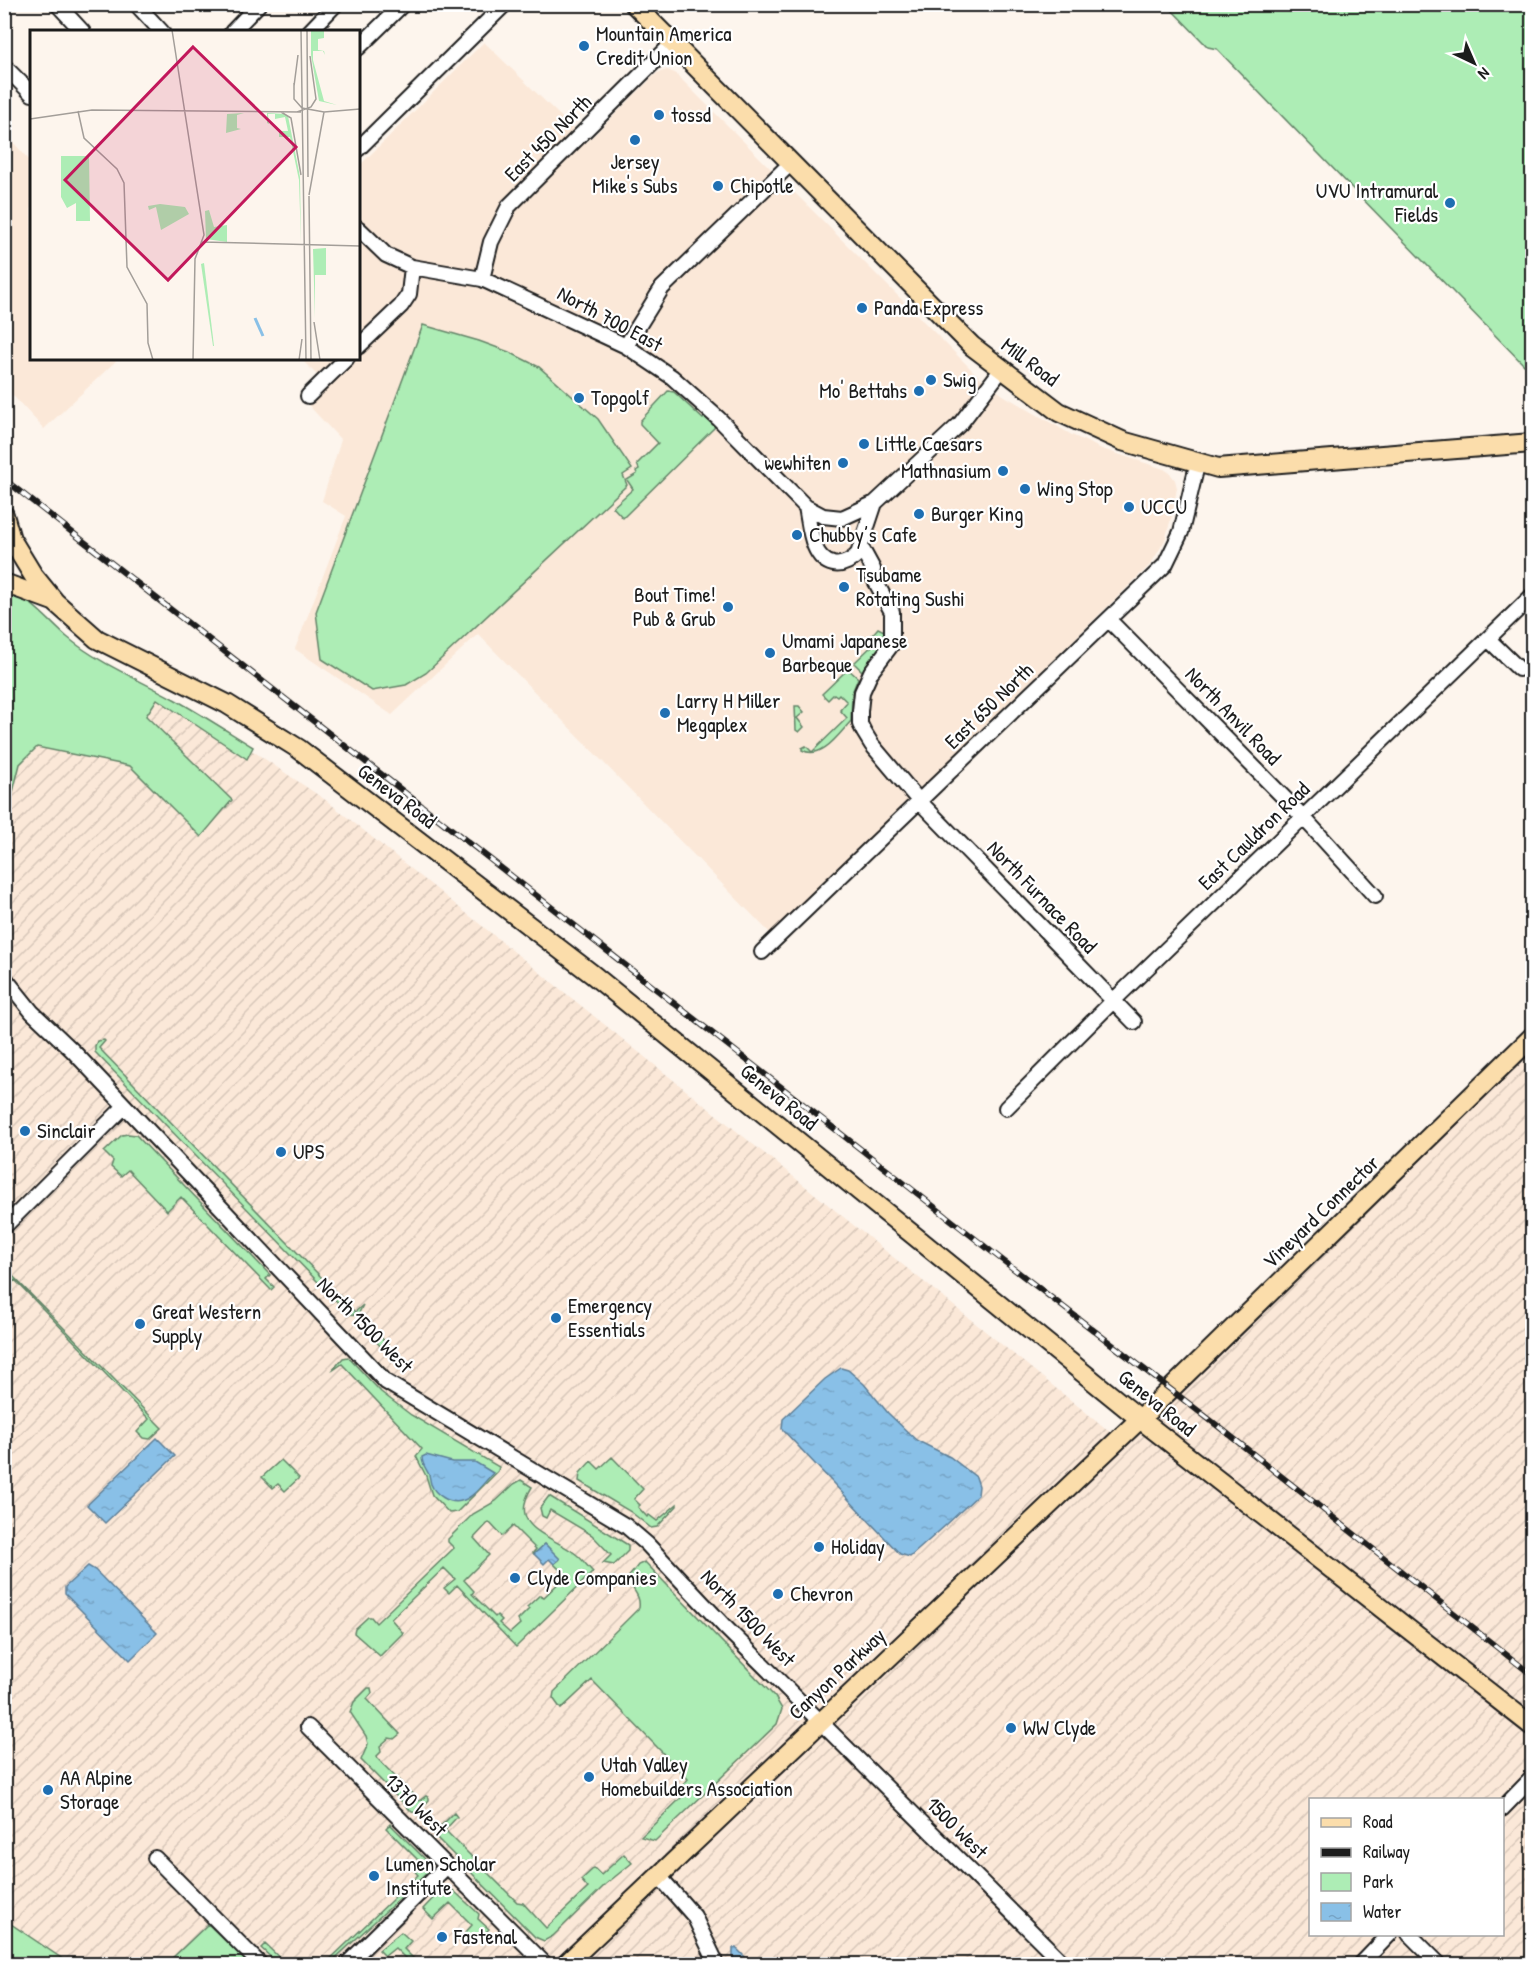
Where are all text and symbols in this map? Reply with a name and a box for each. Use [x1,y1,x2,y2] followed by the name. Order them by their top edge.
[596,19,731,72] place label: Mountain America Credit Union
[30,30,360,360] inset map
[1444,33,1504,93] north arrow
[577,39,591,53] marker: Mountain America Credit Union
[1473,63,1495,85] text: N
[498,88,598,188] street label: East 450 North
[671,100,711,129] place label: tossd
[652,108,666,122] marker: tossd
[628,133,642,147] marker: Jersey Mike's Subs
[592,147,678,200] place label: Jersey Mike's Subs
[730,171,794,200] place label: Chipotle
[1316,176,1438,229] place label: UVU Intramural Fields
[711,179,725,193] marker: Chipotle
[1443,196,1457,210] marker: UVU Intramural Fields
[552,279,669,359] street label: North 700 East
[874,293,983,322] place label: Panda Express
[855,301,869,315] marker: Panda Express
[995,330,1065,393] street label: Mill Road
[943,365,976,394] place label: Swig
[924,373,938,387] marker: Swig
[819,376,907,405] place label: Mo' Bettahs
[591,383,650,412] place label: Topgolf
[912,384,926,398] marker: Mo' Bettahs
[572,391,586,405] marker: Topgolf
[876,429,982,458] place label: Little Caesars
[857,437,871,451] marker: Little Caesars
[765,448,831,477] place label: wewhiten
[836,456,850,470] marker: wewhiten
[901,456,991,485] place label: Mathnasium
[996,464,1010,478] marker: Mathnasium
[1037,474,1113,503] place label: Wing Stop
[1018,482,1032,496] marker: Wing Stop
[1141,492,1187,521] place label: UCCU
[931,499,1023,528] place label: Burger King
[1122,500,1136,514] marker: UCCU
[912,507,926,521] marker: Burger King
[809,520,917,549] place label: Chubby’s Cafe
[790,528,804,542] marker: Chubby’s Cafe
[856,560,965,613] place label: Tsubame Rotating Sushi
[633,580,716,633] place label: Bout Time! Pub & Grub
[837,580,851,594] marker: Tsubame Rotating Sushi
[721,600,735,614] marker: Bout Time! Pub & Grub
[782,626,907,679] place label: Umami Japanese Barbeque
[763,646,777,660] marker: Umami Japanese Barbeque
[938,656,1039,755] street label: East 650 North
[1179,660,1288,771] street label: North Anvil Road
[677,686,780,739] place label: Larry H Miller Megaplex
[658,706,672,720] marker: Larry H Miller Megaplex
[352,756,443,835] street label: Geneva Road
[1191,775,1316,896] street label: East Cauldron Road
[981,834,1104,959] street label: North Furnace Road
[734,1056,824,1137] street label: Geneva Road
[37,1116,96,1145] place label: Sinclair
[18,1124,32,1138] marker: Sinclair
[293,1137,325,1166] place label: UPS
[274,1145,288,1159] marker: UPS
[1256,1148,1385,1275] street label: Vineyard Connector
[311,1270,420,1380] street label: North 1500 West
[568,1291,652,1344] place label: Emergency Essentials
[152,1297,261,1350] place label: Great Western Supply
[549,1311,563,1325] marker: Emergency Essentials
[133,1317,147,1331] marker: Great Western Supply
[1112,1362,1202,1443] street label: Geneva Road
[831,1532,885,1561] place label: Holiday
[812,1540,826,1554] marker: Holiday
[694,1562,803,1673] street label: North 1500 West
[527,1563,656,1592] place label: Clyde Companies
[508,1571,522,1585] marker: Clyde Companies
[790,1579,853,1608] place label: Chevron
[771,1587,785,1601] marker: Chevron
[782,1621,892,1726] street label: Canyon Parkway
[1023,1713,1096,1742] place label: WW Clyde
[1004,1721,1018,1735] marker: WW Clyde
[601,1750,793,1803] place label: Utah Valley Homebuilders Association
[60,1763,133,1816] place label: AA Alpine Storage
[378,1767,455,1843] street label: 1370 West
[582,1770,596,1784] marker: Utah Valley Homebuilders Association
[41,1783,55,1797] marker: AA Alpine Storage
[920,1790,995,1866] street label: 1500 West
[1309,1798,1504,1936] legend
[1363,1809,1393,1834] text: Road
[1363,1839,1410,1864] text: Railway
[386,1849,496,1902] place label: Lumen Scholar Institute
[367,1869,381,1883] marker: Lumen Scholar Institute
[1363,1869,1394,1894] text: Park
[1363,1899,1401,1924] text: Water
[453,1922,517,1951] place label: Fastenal
[435,1930,449,1944] marker: Fastenal

